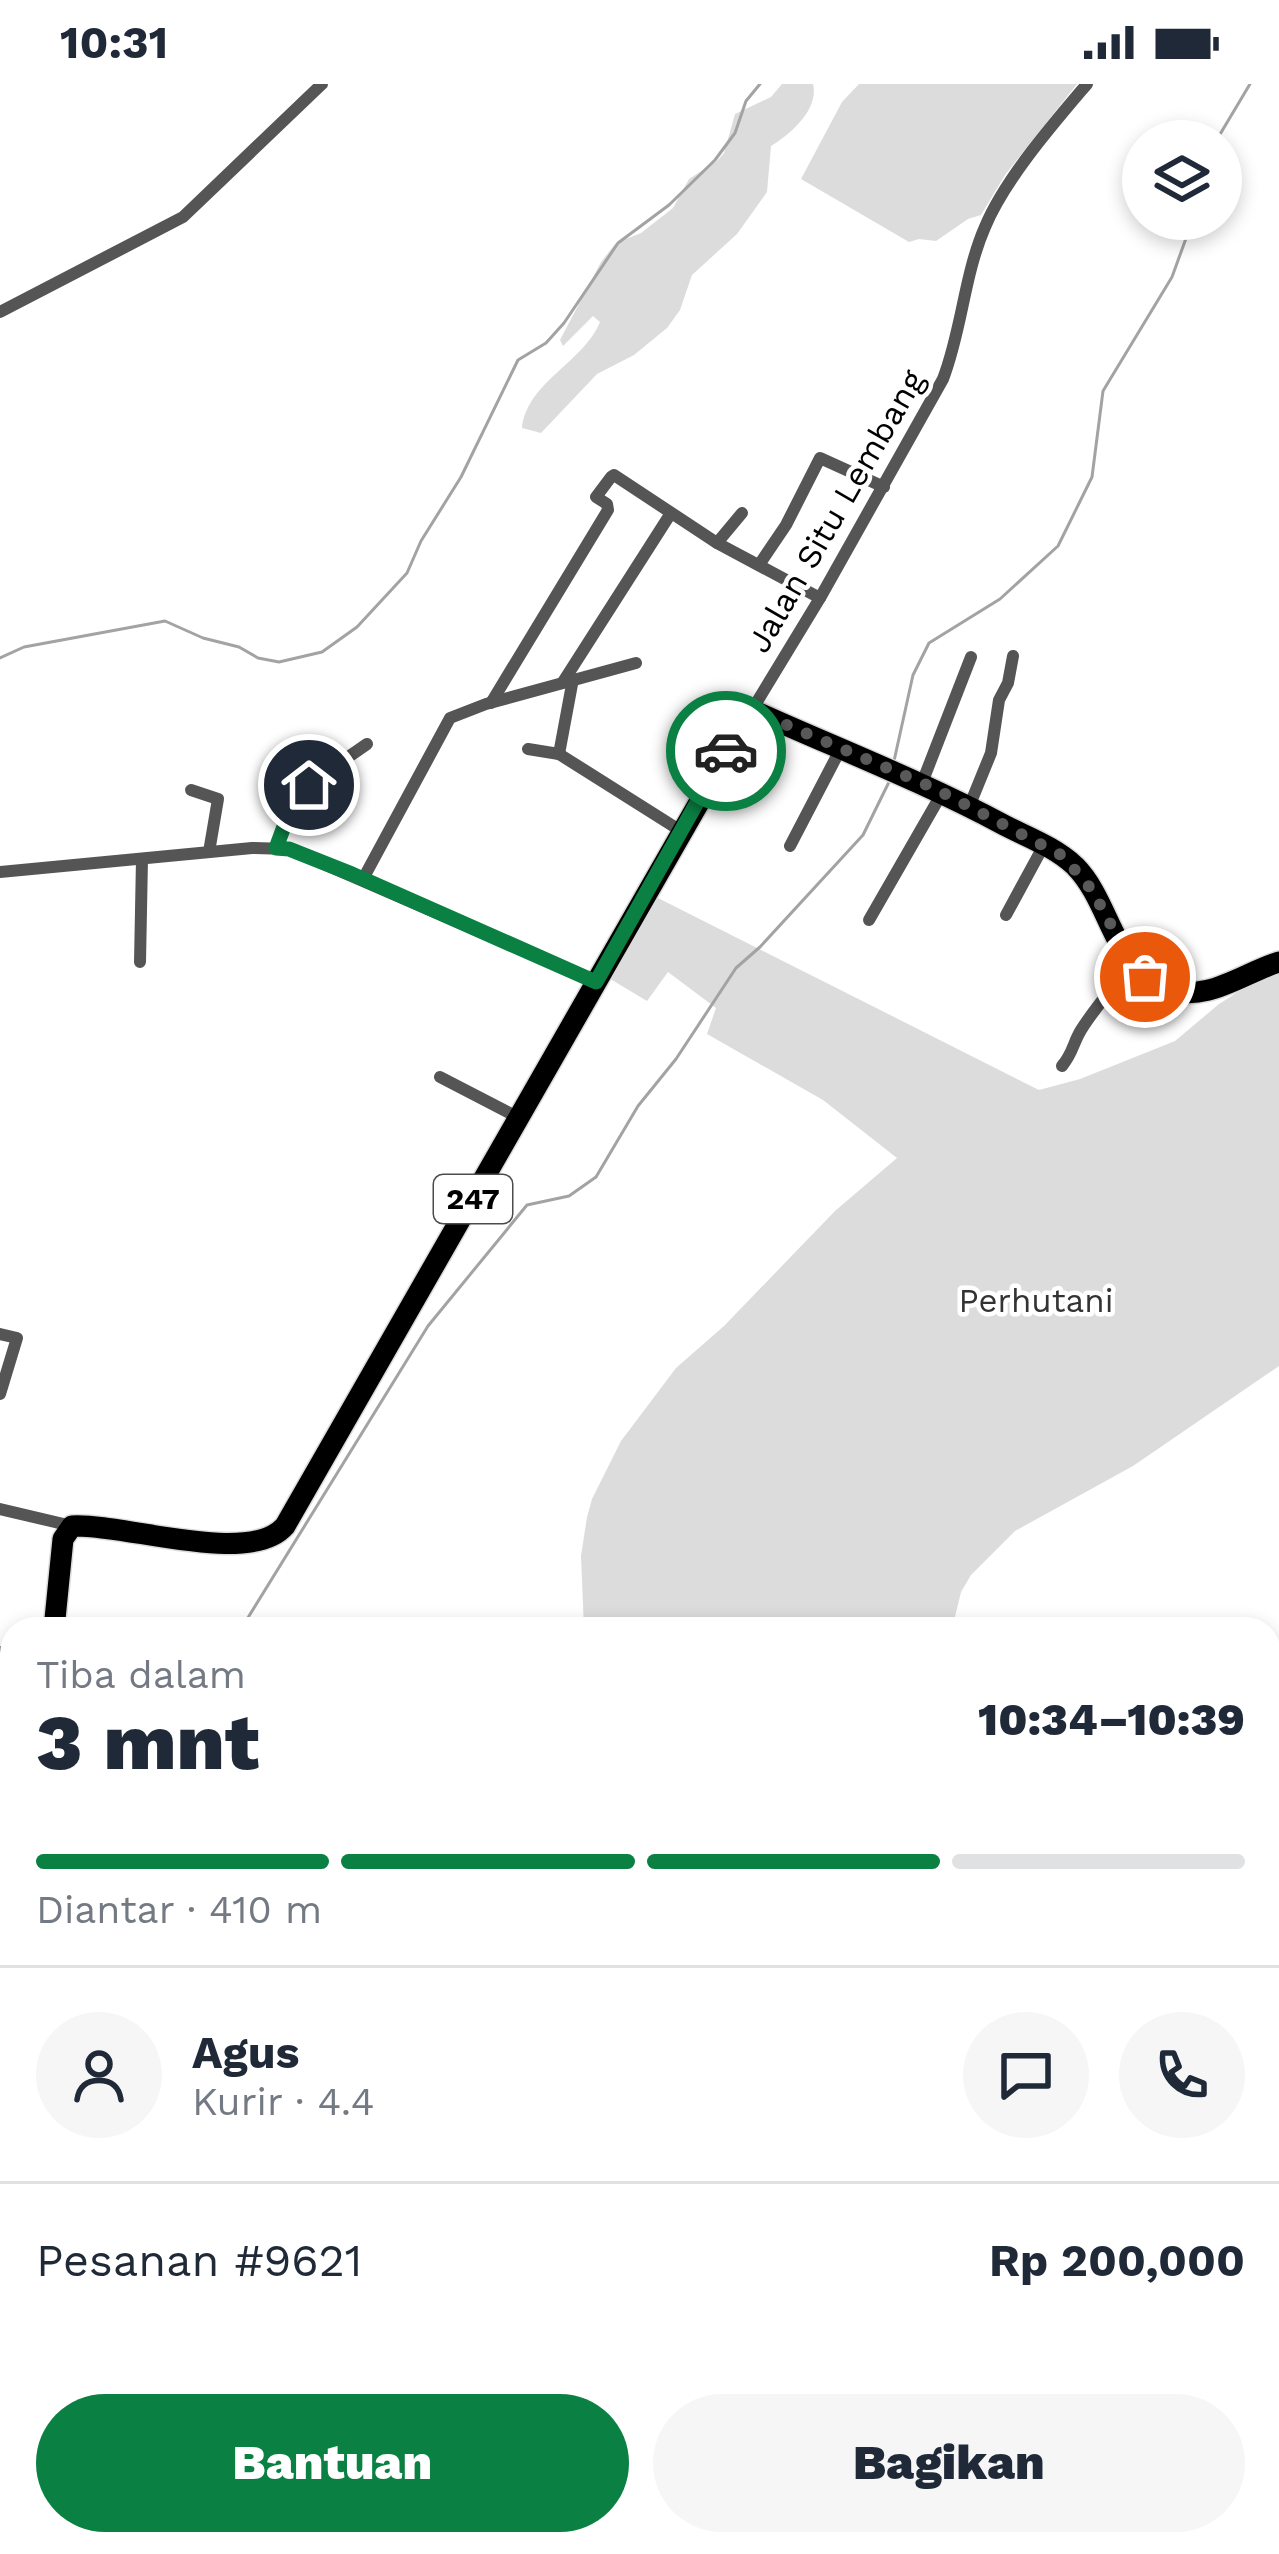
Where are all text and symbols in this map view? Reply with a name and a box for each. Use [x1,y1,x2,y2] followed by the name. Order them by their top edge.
[60,16,168,69] text: 10:31
[1122,120,1242,240] map controls
[1122,120,1242,240] button: layers
[739,363,932,659] street label: Jalan Situ Lembang
[666,691,786,811] courier
[693,718,759,784] icon: car
[258,734,360,836] pin
[276,752,342,818] icon: home
[1094,926,1196,1028] pin
[1112,944,1178,1010] icon: bag
[434,1175,512,1223] road number: 247
[959,1281,1113,1320] park label: Perhutani
[36,1652,246,1697] text: Tiba dalam
[978,1693,1245,1746] text: 10:34–10:39
[36,1696,259,1788] text: 3 mnt
[36,1887,322,1932] text: Diantar · 410 m
[36,2012,162,2138] button: person
[963,2012,1089,2138] button: chat
[1119,2012,1245,2138] button: phone
[192,2026,300,2079] text: Agus
[192,2079,375,2124] text: Kurir · 4.4
[36,2234,362,2287] text: Pesanan #9621
[989,2234,1245,2287] text: Rp 200,000
[36,2394,629,2532] button: Bantuan
[653,2394,1245,2532] button: Bagikan

